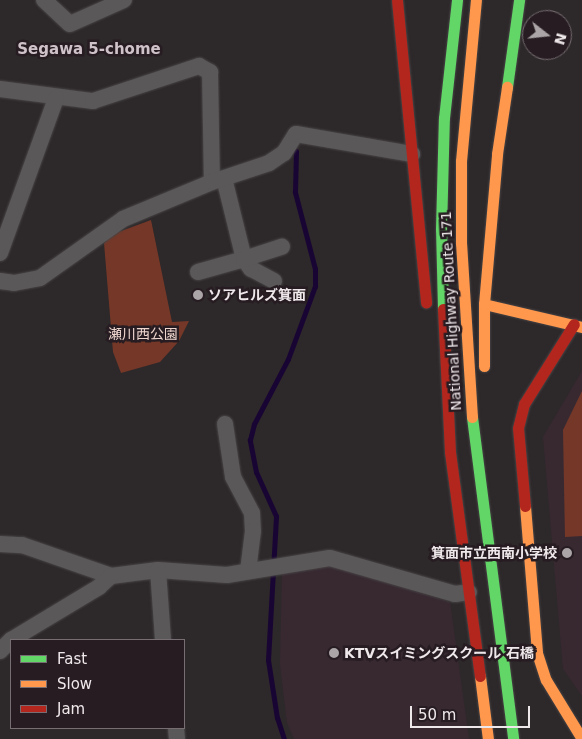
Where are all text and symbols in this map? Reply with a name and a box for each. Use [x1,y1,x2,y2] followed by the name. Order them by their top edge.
[522,10,572,60] north arrow
[551,31,570,47] text: N
[17,41,161,59] district label: Segawa 5-chome
[437,211,465,411] street label: National Highway Route 171
[208,287,306,303] place label: ソアヒルズ箕面
[192,289,204,301] marker: ソアヒルズ箕面
[108,326,178,342] park label: 瀬川西公園
[431,545,557,561] place label: 箕面市立西南小学校
[561,547,573,559] marker: 箕面市立西南小学校
[10,639,185,729] legend
[344,645,534,661] place label: KTVスイミングスクール 石橋
[328,647,340,659] marker: KTVスイミングスクール 石橋
[57,650,87,668] text: Fast
[57,675,92,693] text: Slow
[412,696,532,728] scale bar
[57,700,85,718] text: Jam
[418,706,456,724] text: 50 m

